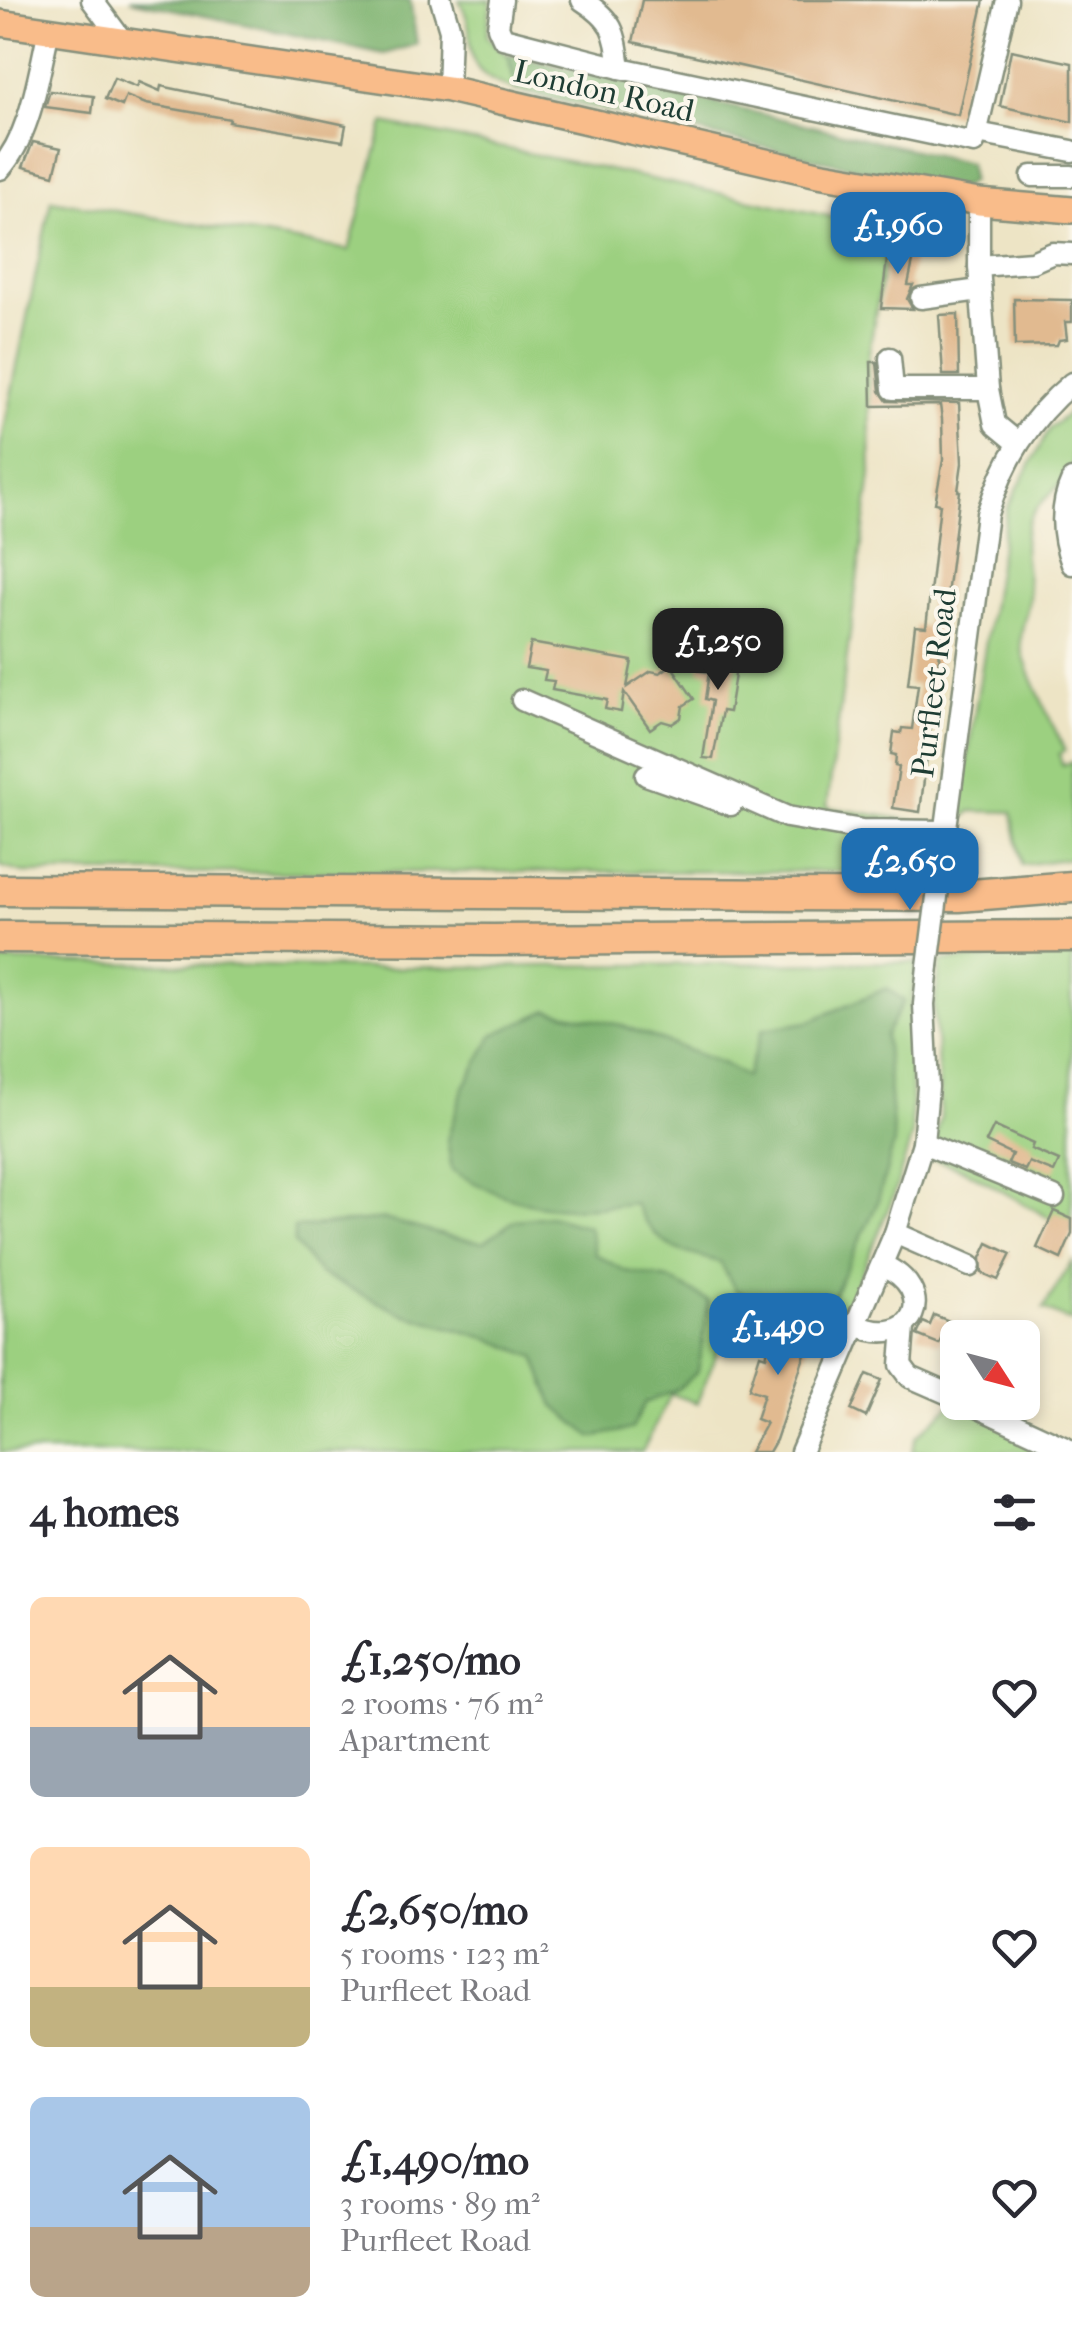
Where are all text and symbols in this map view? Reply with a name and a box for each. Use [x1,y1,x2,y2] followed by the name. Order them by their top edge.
[510,52,698,130] street label: London Road
[817,192,979,277] pin: £1,960
[853,206,943,243] text: £1,960
[904,586,964,780] street label: Purfleet Road
[637,608,799,693] pin: £1,250
[674,622,762,659] text: £1,250
[829,828,991,913] pin: £2,650
[864,842,956,879] text: £2,650
[697,1293,859,1378] pin: £1,490
[731,1307,825,1344] text: £1,490
[940,1320,1040,1420] north arrow
[940,1320,1040,1420] map controls
[987,1485,1042,1540] icon: filters
[30,1488,179,1537] text: 4 homes
[340,1636,521,1685] text: £1,250/mo
[110,1637,230,1757] icon: home
[987,1670,1042,1725] icon: heart
[340,1685,543,1722] text: 2 rooms · 76 m²
[340,1722,490,1759] text: Apartment
[340,1886,528,1935] text: £2,650/mo
[110,1887,230,2007] icon: home
[987,1920,1042,1975] icon: heart
[340,1935,549,1972] text: 5 rooms · 123 m²
[340,1972,530,2009] text: Purfleet Road
[340,2136,529,2185] text: £1,490/mo
[110,2137,230,2257] icon: home
[987,2170,1042,2225] icon: heart
[340,2185,540,2222] text: 3 rooms · 89 m²
[340,2222,530,2259] text: Purfleet Road

